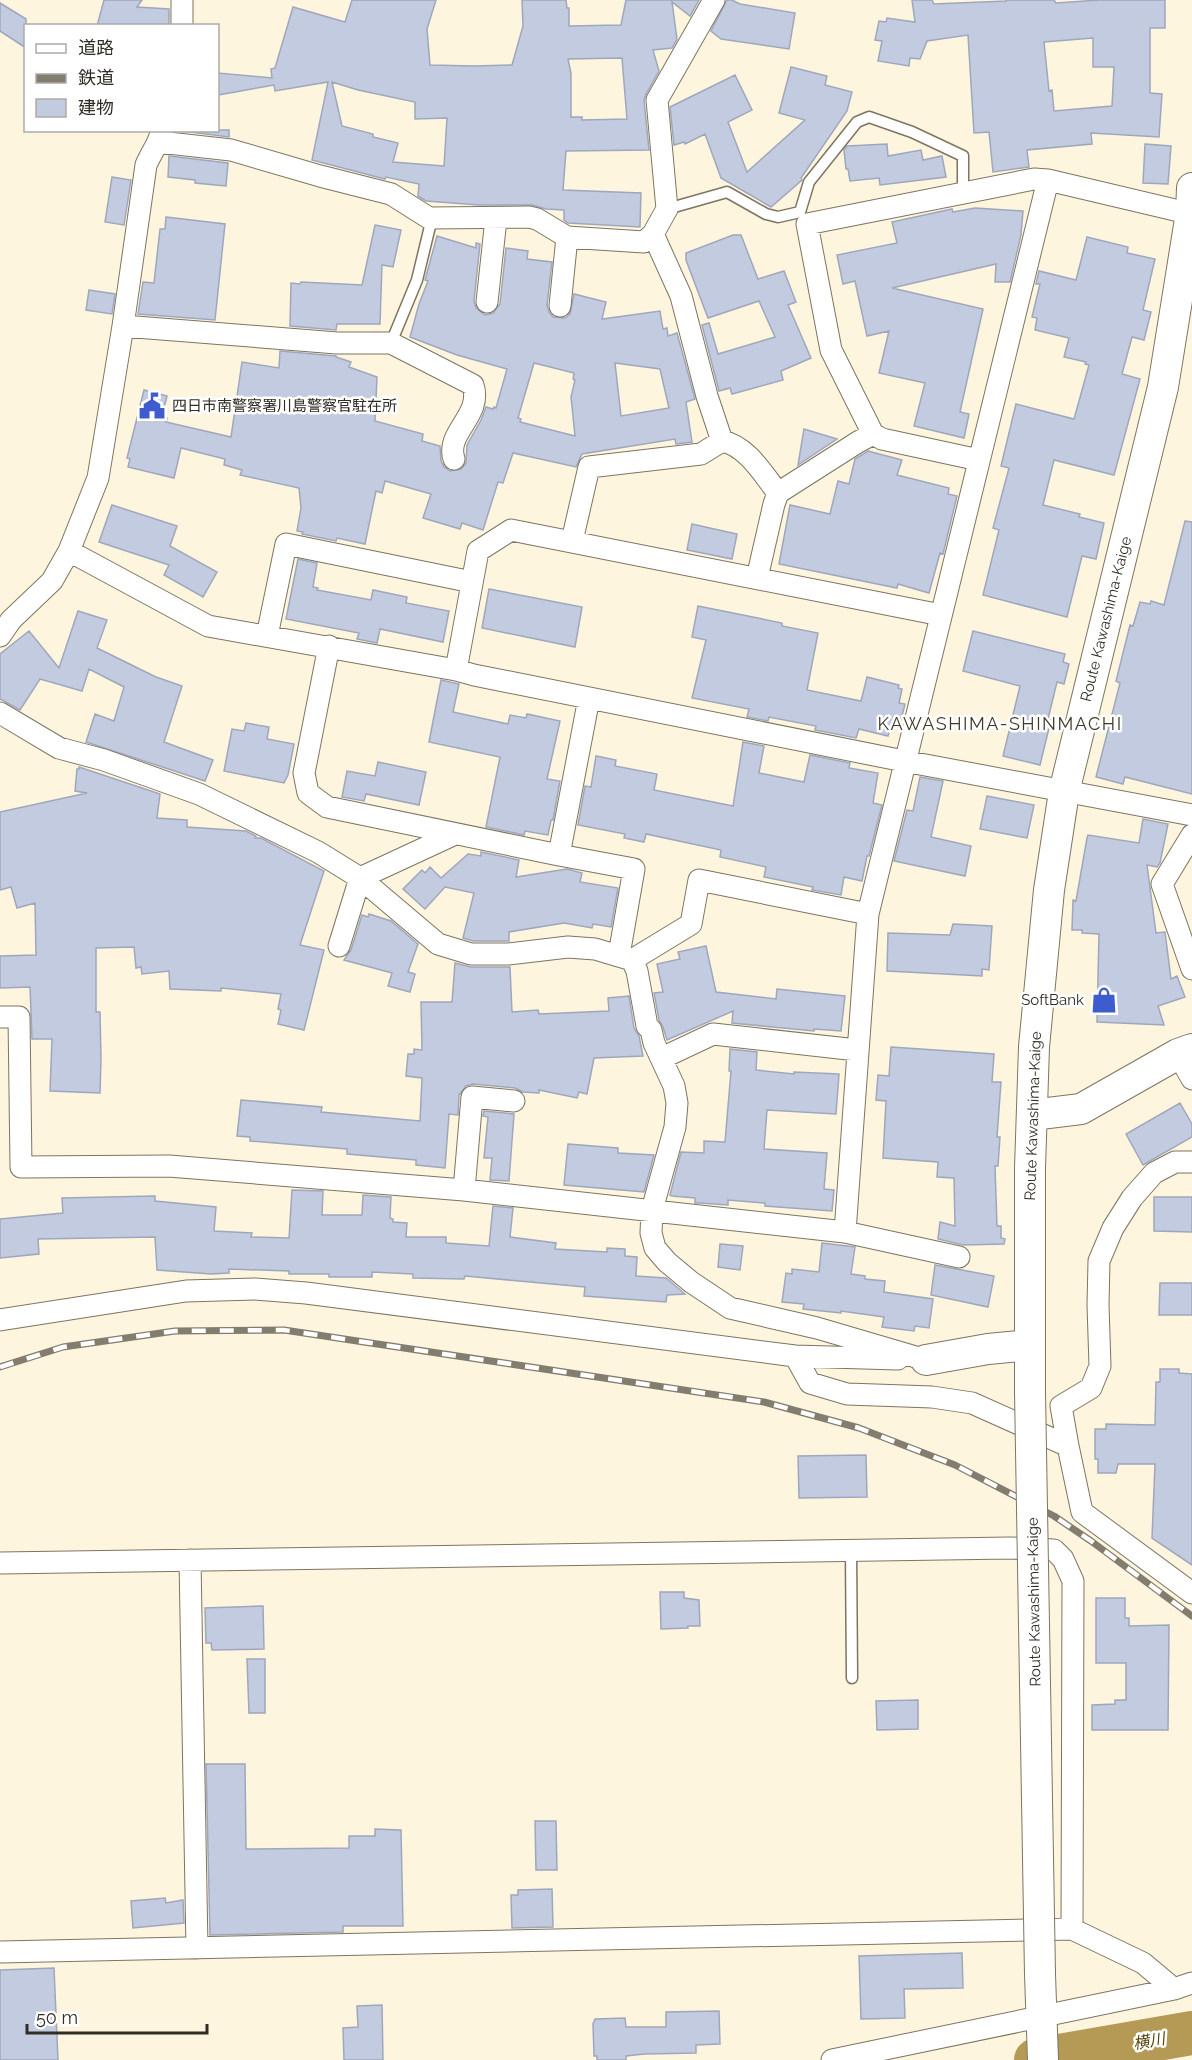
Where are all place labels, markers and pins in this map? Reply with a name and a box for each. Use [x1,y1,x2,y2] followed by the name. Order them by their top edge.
[137,391,167,421] public building icon: 四日市南警察署川島警察官駐在所
[172,397,397,415] place label: 四日市南警察署川島警察官駐在所
[1089,985,1119,1015] shop icon: SoftBank
[1021,991,1084,1009] place label: SoftBank

